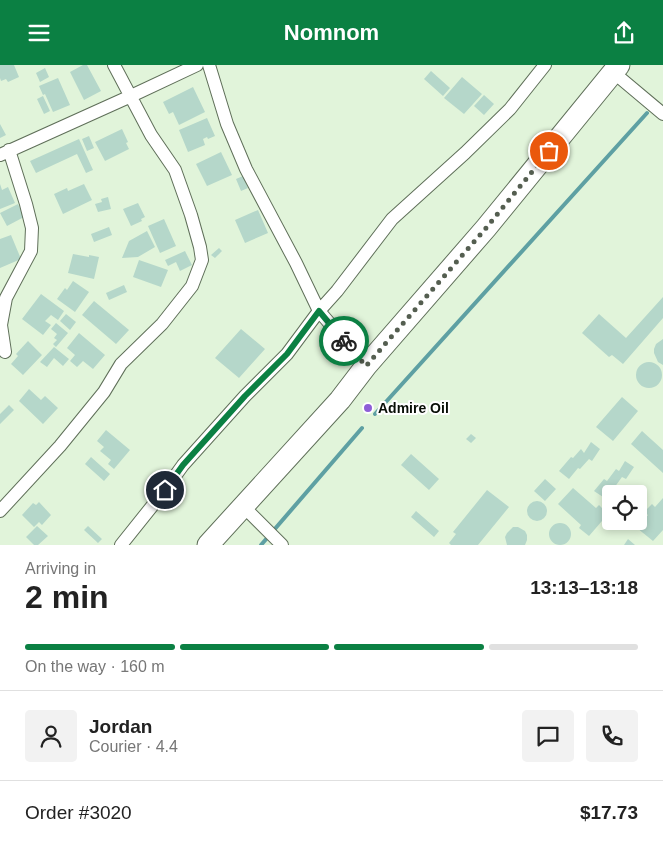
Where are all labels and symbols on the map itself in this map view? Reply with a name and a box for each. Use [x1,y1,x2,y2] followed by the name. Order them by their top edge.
[528,130,570,172] pin
[319,316,369,366] courier
[378,400,449,416] place label: Admire Oil
[362,402,374,414] marker: Admire Oil
[144,469,186,511] pin

